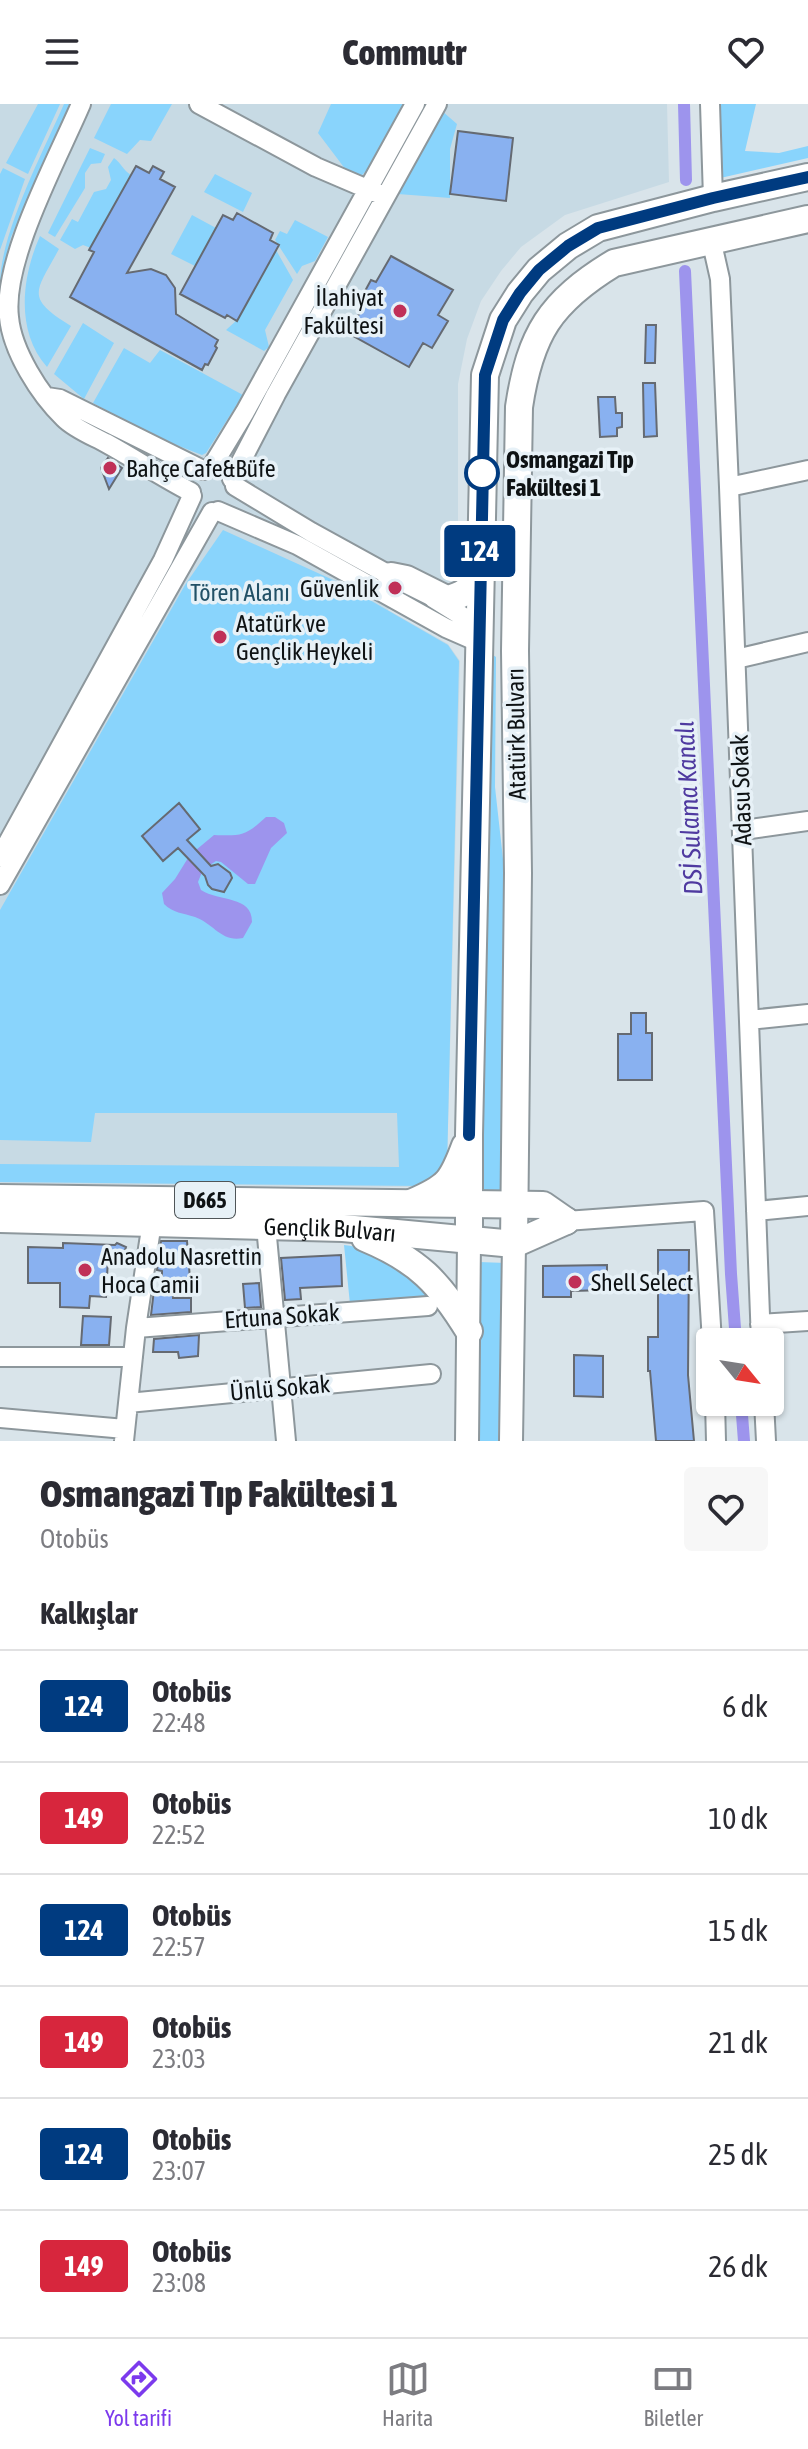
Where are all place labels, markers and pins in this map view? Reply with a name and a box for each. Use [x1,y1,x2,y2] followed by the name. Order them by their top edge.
[304,284,384,339] place label: İlahiyat Fakültesi
[391,302,409,320] marker: İlahiyat Fakültesi
[506,446,634,501] place label: Osmangazi Tıp Fakültesi 1
[126,455,276,482] place label: Bahçe Cafe&Büfe
[465,456,499,490] marker: Osmangazi Tıp Fakültesi 1
[101,459,119,477] marker: Bahçe Cafe&Büfe
[300,575,379,602] place label: Güvenlik
[386,579,404,597] marker: Güvenlik
[236,610,373,665] place label: Atatürk ve Gençlik Heykeli
[211,628,229,646] marker: Atatürk ve Gençlik Heykeli
[101,1243,262,1298] place label: Anadolu Nasrettin Hoca Camii
[76,1261,94,1279] marker: Anadolu Nasrettin Hoca Camii
[591,1269,693,1296] place label: Shell Select
[566,1273,584,1291] marker: Shell Select

